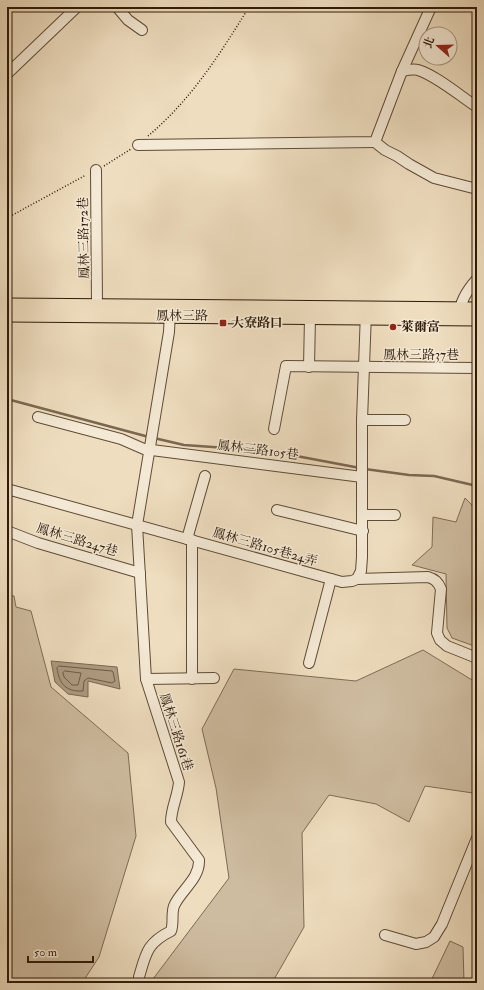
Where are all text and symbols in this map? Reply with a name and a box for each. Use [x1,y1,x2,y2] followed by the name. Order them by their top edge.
[418,26,458,66] north arrow
[421,35,437,50] text: 北
[75,197,93,279] street label: 鳳林三路172巷
[156,308,208,324] street label: 鳳林三路
[231,315,283,331] place label: 大寮路口
[218,318,228,328] marker: 大寮路口
[401,319,440,335] place label: 萊爾富
[388,322,398,332] marker: 萊爾富
[383,347,459,363] street label: 鳳林三路37巷
[216,437,300,463] street label: 鳳林三路105巷
[34,520,120,560] street label: 鳳林三路247巷
[211,524,319,570] street label: 鳳林三路105巷24弄
[156,691,196,773] street label: 鳳林三路161巷
[28,938,93,964] scale bar
[34,945,58,960] text: 50 m

